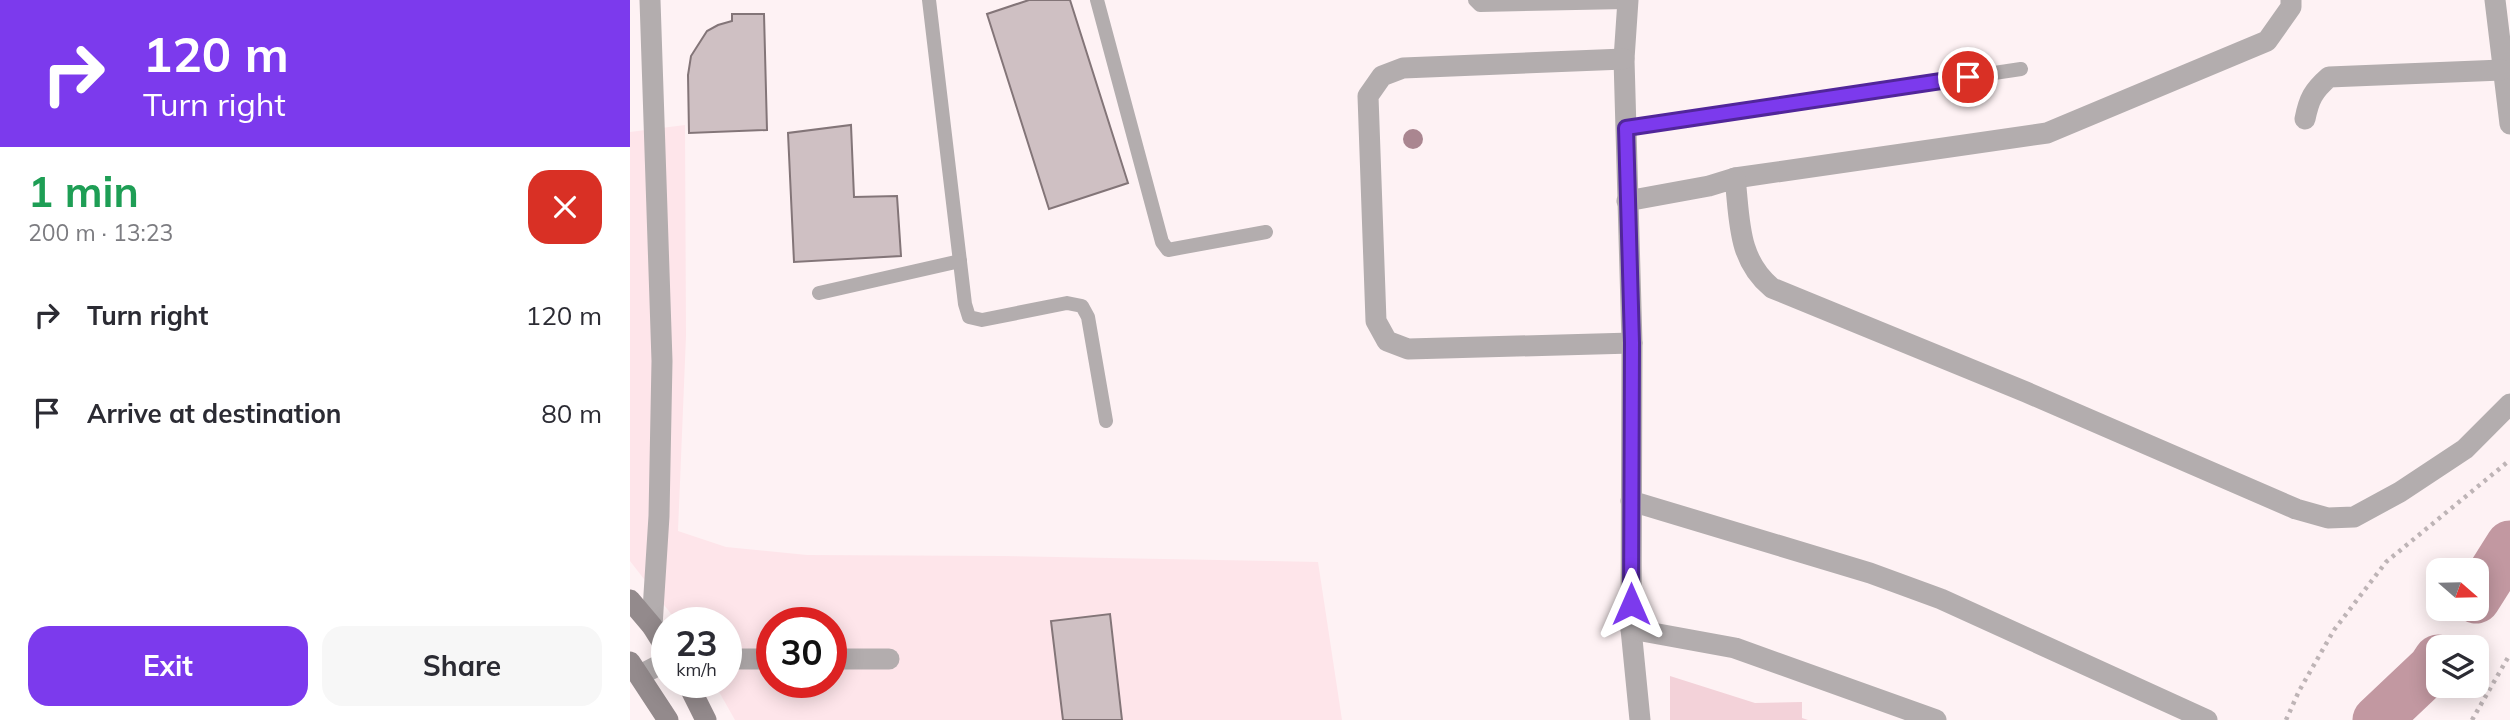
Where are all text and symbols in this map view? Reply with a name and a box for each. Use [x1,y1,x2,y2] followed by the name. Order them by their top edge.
[143,23,289,84] text: 120 m
[28,28,119,119] icon: right
[1938,47,1998,107] pin
[1949,58,1987,96] icon: arrive
[143,84,286,124] text: Turn right
[28,165,139,218] text: 1 min
[528,170,602,244] button: close
[28,218,173,247] text: 200 m · 13:23
[28,296,66,334] icon: right
[87,299,208,332] text: Turn right
[526,299,602,332] text: 120 m
[28,394,66,432] icon: arrive
[87,397,342,430] text: Arrive at destination
[541,397,602,430] text: 80 m
[2426,558,2488,621] north arrow
[2426,558,2489,698] map controls
[1594,567,1668,641] position arrow
[756,607,847,698] speed limit sign: 30
[675,621,718,665] text: 23
[28,626,308,706] button: Exit
[322,626,602,706] button: Share
[2426,635,2489,698] button: layers
[676,658,717,681] text: km/h

